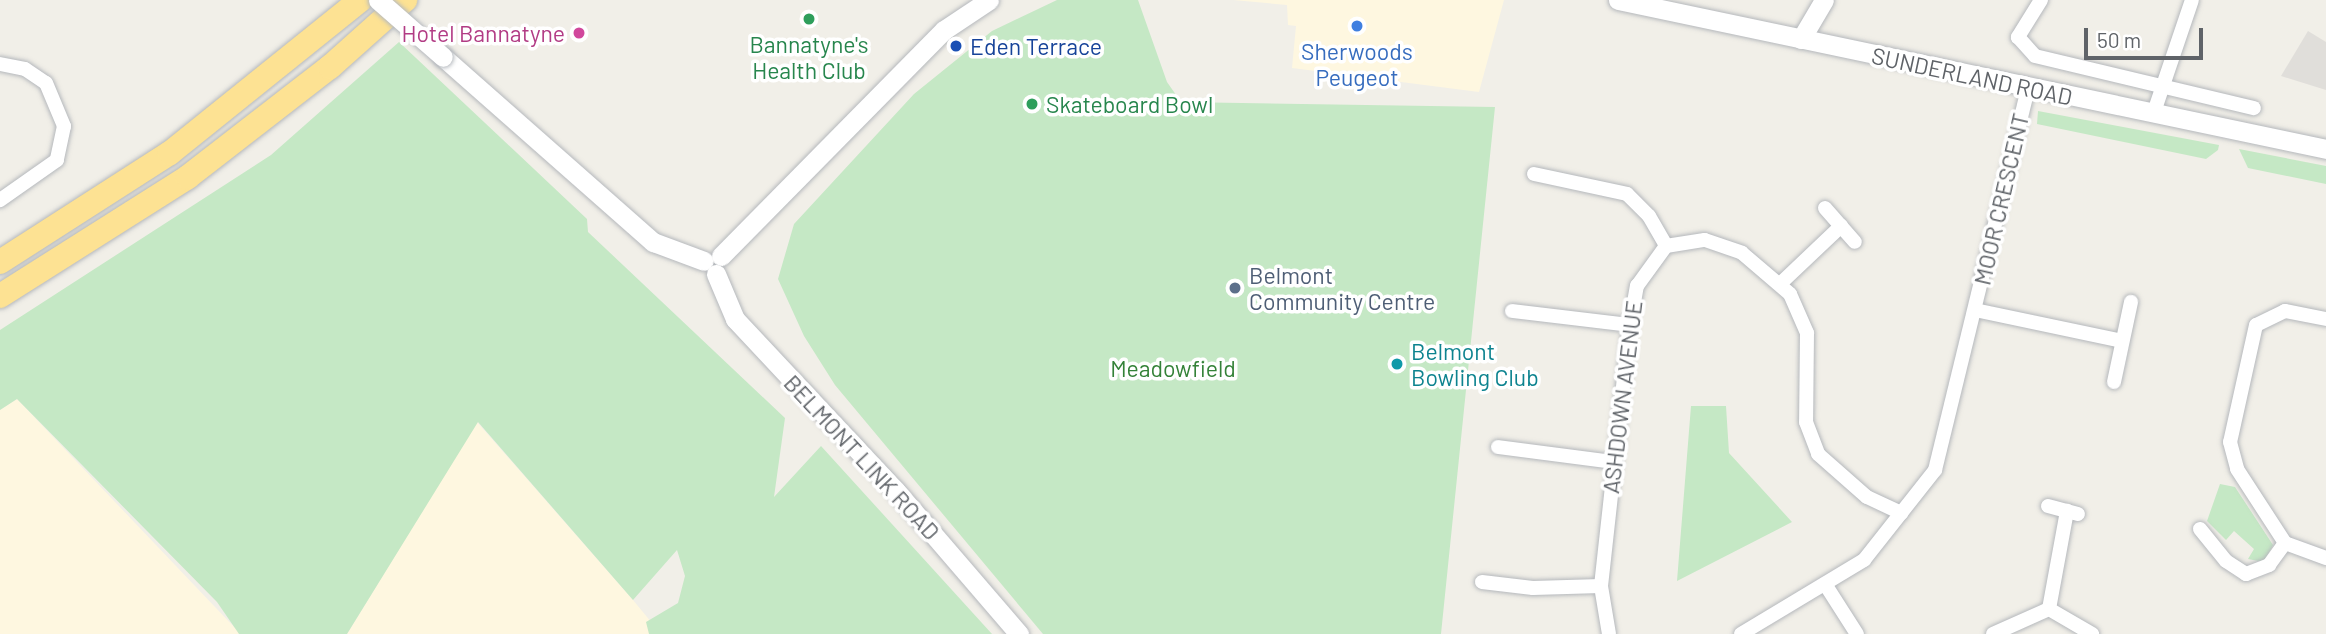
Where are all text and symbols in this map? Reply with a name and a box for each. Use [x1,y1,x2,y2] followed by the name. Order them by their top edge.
[801,11,817,27] marker: Bannatyne's Health Club
[2088,14,2207,58] scale bar
[1349,18,1365,34] marker: Sherwoods Peugeot
[401,19,565,47] place label: Hotel Bannatyne
[571,25,587,41] marker: Hotel Bannatyne
[2097,27,2141,52] text: 50 m
[749,30,869,84] place label: Bannatyne's Health Club
[970,32,1102,60] place label: Eden Terrace
[1301,37,1413,91] place label: Sherwoods Peugeot
[948,38,964,54] marker: Eden Terrace
[1869,41,2075,111] street label: SUNDERLAND ROAD
[1046,90,1213,118] place label: Skateboard Bowl
[1024,96,1040,112] marker: Skateboard Bowl
[1968,110,2034,288] street label: MOOR CRESCENT
[1249,261,1435,315] place label: Belmont Community Centre
[1227,280,1243,296] marker: Belmont Community Centre
[1596,299,1648,495] street label: ASHDOWN AVENUE
[1411,337,1539,391] place label: Belmont Bowling Club
[1110,354,1236,382] park label: Meadowfield
[1389,356,1405,372] marker: Belmont Bowling Club
[779,369,945,545] street label: BELMONT LINK ROAD

